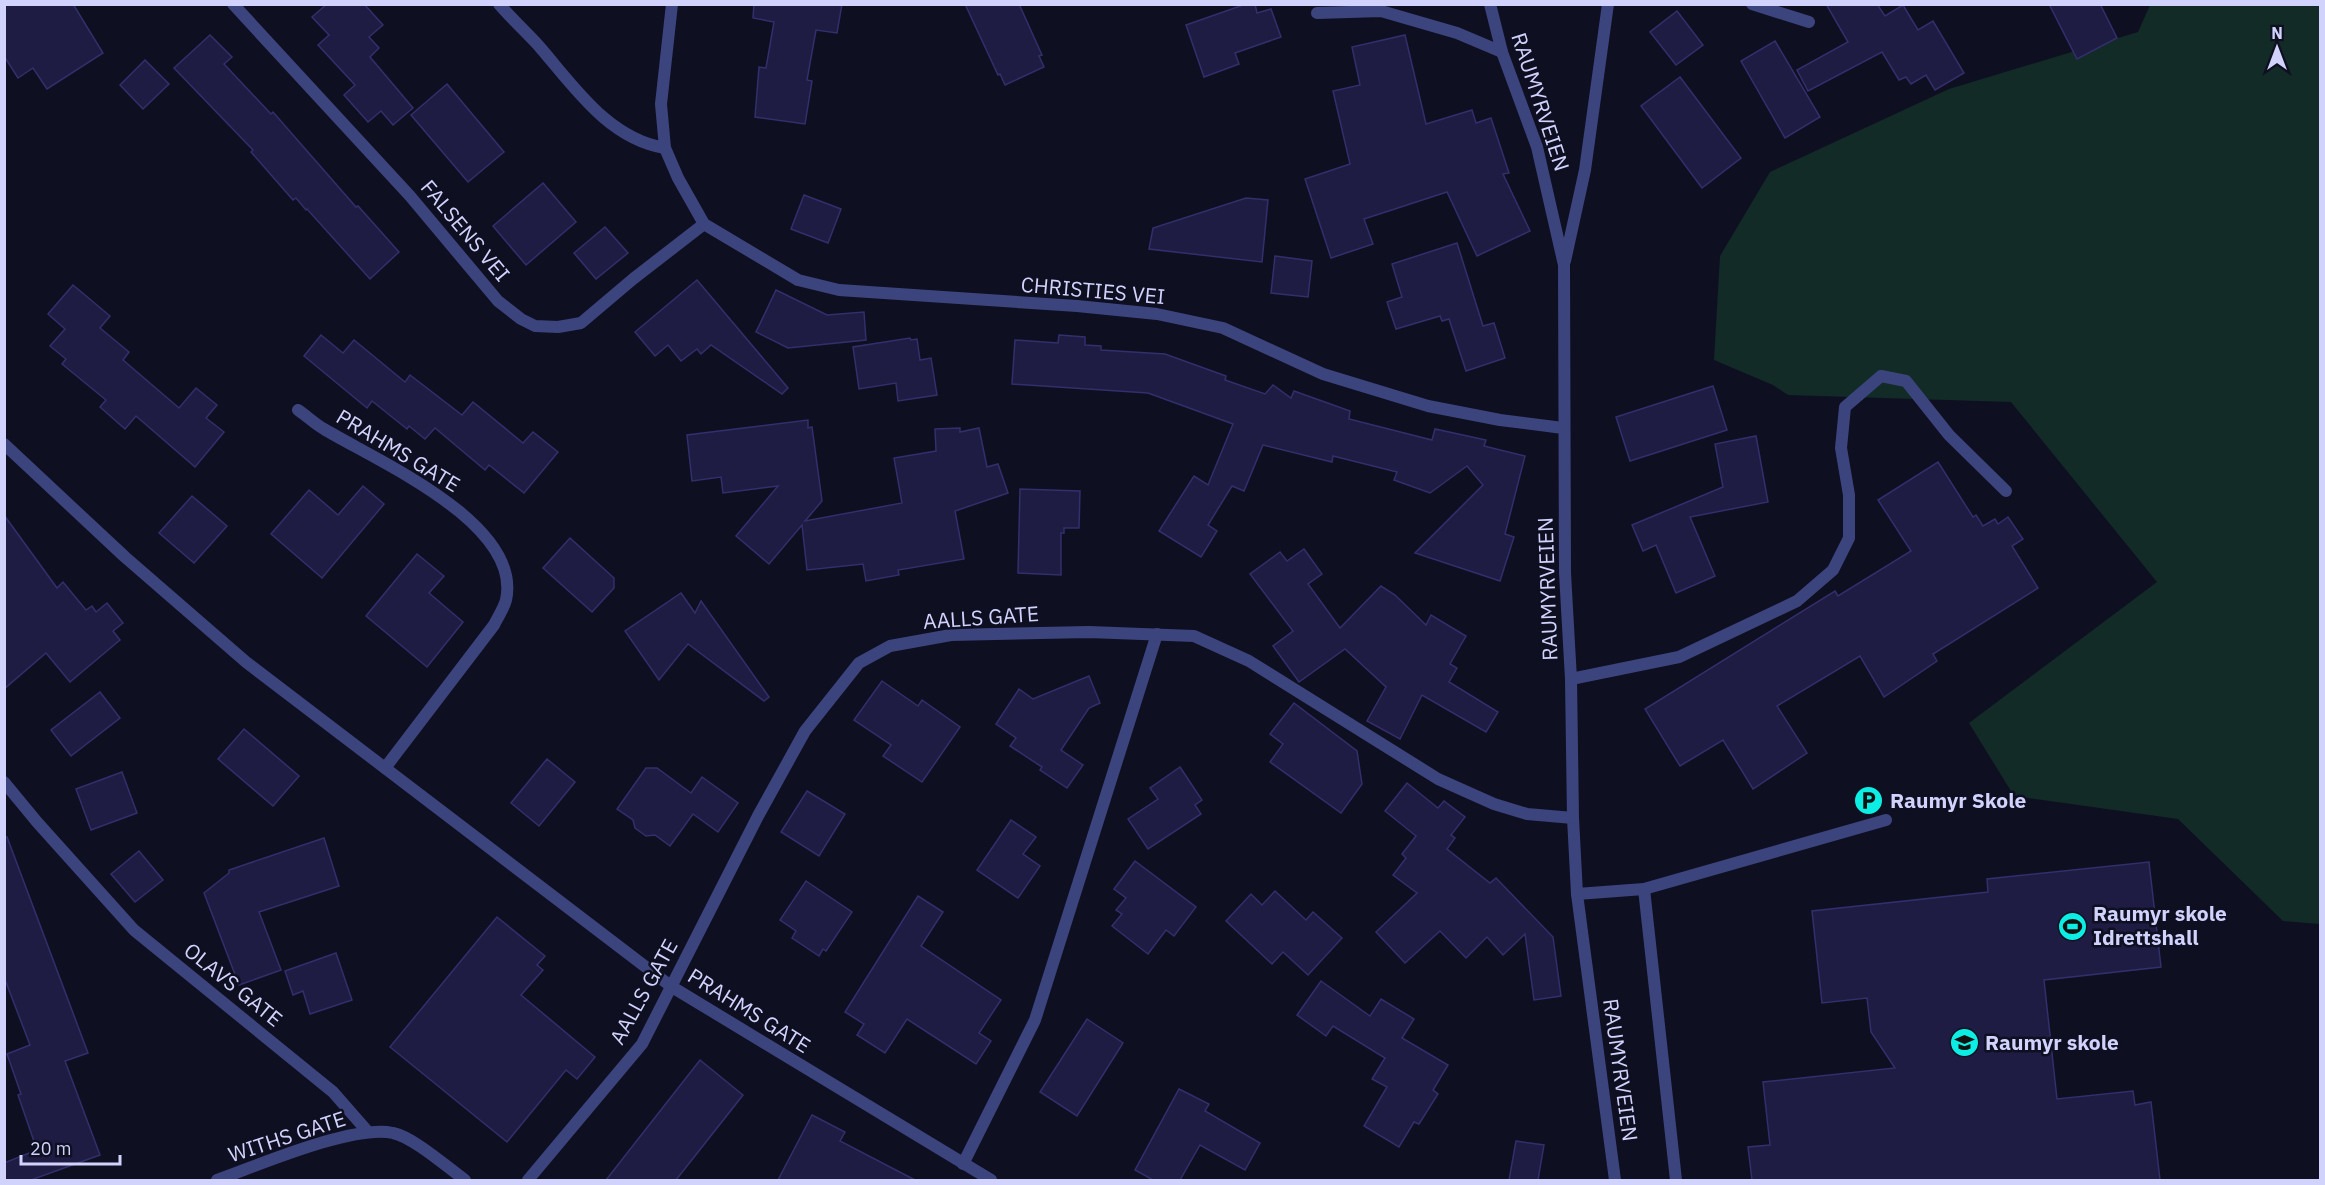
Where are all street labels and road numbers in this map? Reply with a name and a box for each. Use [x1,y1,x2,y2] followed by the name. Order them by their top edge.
[1505,29,1576,174] street label: RAUMYRVEIEN
[415,174,517,287] street label: FALSENS VEI
[1020,270,1166,310] street label: CHRISTIES VEI
[331,402,466,498] street label: PRAHMS GATE
[1530,517,1564,661] street label: RAUMYRVEIEN
[922,599,1040,635] street label: AALLS GATE
[603,934,684,1049] street label: AALLS GATE
[179,936,289,1033] street label: OLAVS GATE
[683,961,816,1059] street label: PRAHMS GATE
[1597,997,1645,1143] street label: RAUMYRVEIEN
[224,1104,349,1168] street label: WITHS GATE

